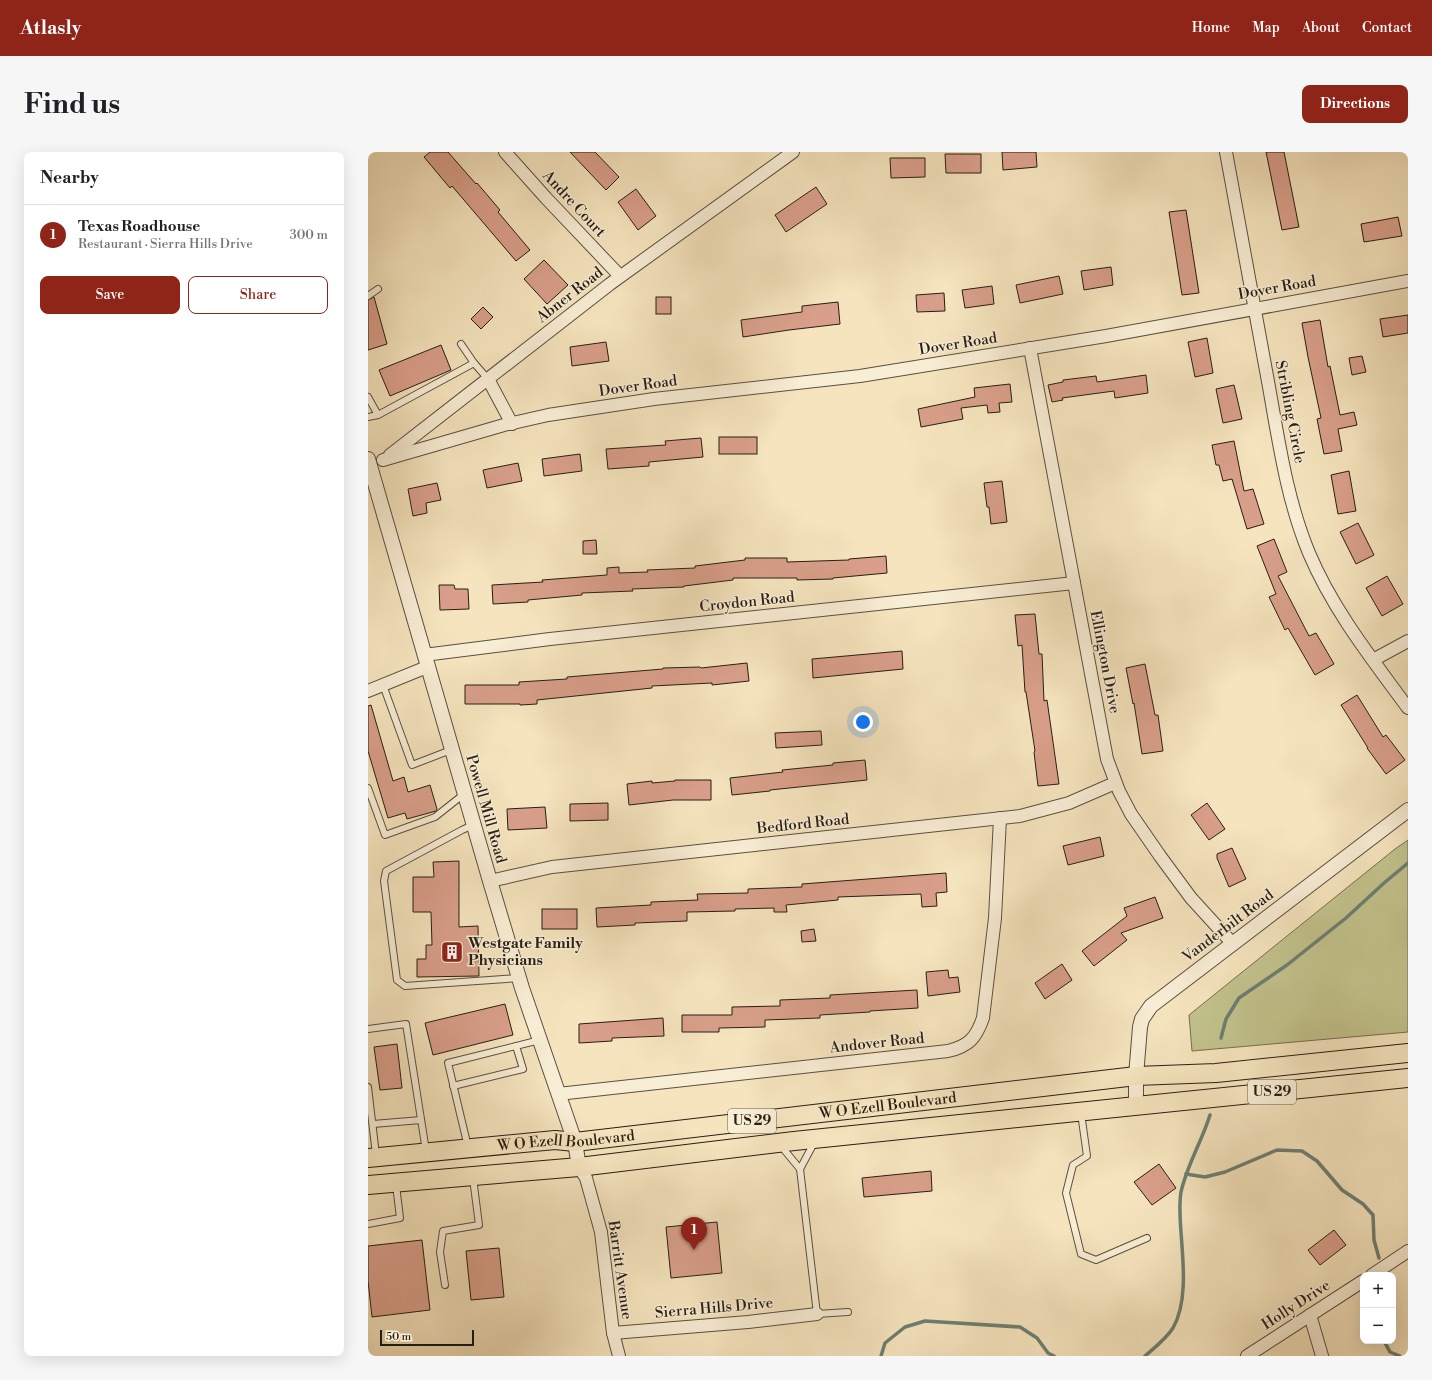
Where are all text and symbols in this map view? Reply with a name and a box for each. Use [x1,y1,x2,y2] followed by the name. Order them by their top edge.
[20,16,81,40] text: Atlasly
[1192,19,1230,37] text: Home
[1252,19,1280,37] text: Map
[1302,19,1340,37] text: About
[1362,19,1412,37] text: Contact
[1302,85,1408,123] button: Directions
[24,87,120,122] text: Find us
[538,166,610,242] street label: Andre Court
[40,167,99,189] text: Nearby
[78,217,200,236] text: Texas Roadhouse
[50,227,56,243] text: 1
[290,227,328,243] text: 300 m
[78,236,253,252] text: Restaurant · Sierra Hills Drive
[532,263,608,328] street label: Abner Road
[1236,272,1318,304] street label: Dover Road
[40,276,180,314] button: Save
[188,276,328,314] button: Share
[918,328,999,360] street label: Dover Road
[1271,359,1309,465] street label: Stribling Circle
[598,371,679,401] street label: Dover Road
[698,588,796,616] street label: Croydon Road
[1086,609,1124,715] street label: Ellington Drive
[853,712,873,732] your location
[461,752,511,866] street label: Powell Mill Road
[755,810,851,838] street label: Bedford Road
[1178,885,1278,967] street label: Vanderbilt Road
[467,934,583,970] place label: Westgate Family Physicians
[439,939,465,965] building icon: Westgate Family Physicians
[828,1029,926,1058] street label: Andover Road
[1248,1080,1296,1104] road number: US 29
[817,1088,958,1123] street label: W O Ezell Boulevard
[728,1109,776,1133] road number: US 29
[495,1125,636,1155] street label: W O Ezell Boulevard
[681,1217,707,1250] pin: 1
[604,1218,636,1321] street label: Barritt Avenue
[1360,1272,1396,1344] map controls
[1360,1272,1396,1308] button: +
[1258,1276,1334,1334] street label: Holly Drive
[654,1293,774,1323] street label: Sierra Hills Drive
[1360,1308,1396,1344] button: −
[380,1328,474,1347] scale bar
[386,1330,411,1344] text: 50 m

